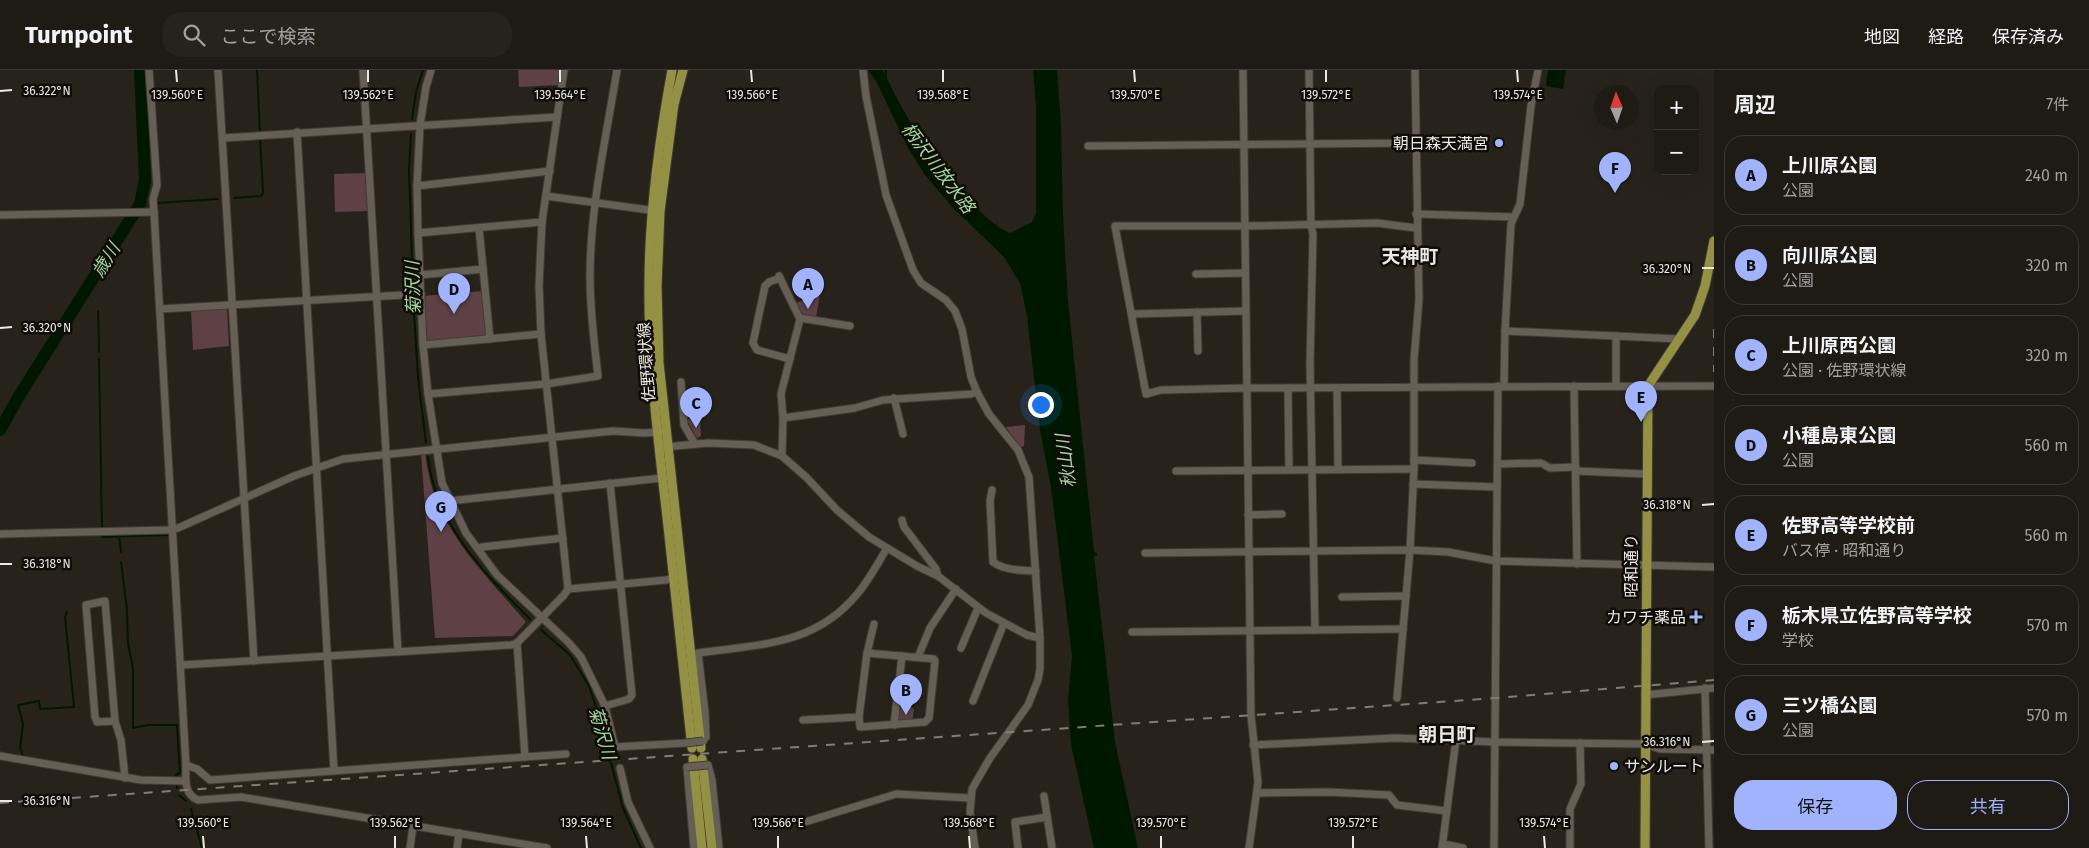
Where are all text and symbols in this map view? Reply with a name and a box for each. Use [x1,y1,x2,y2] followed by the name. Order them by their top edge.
[162,12,512,57] search box
[25,21,132,49] text: Turnpoint
[180,21,208,49] icon: search
[220,25,315,48] text: ここで検索
[1864,26,1900,48] text: 地図
[1928,26,1964,48] text: 経路
[1992,26,2064,48] text: 保存済み
[23,84,71,98] text: 36.322°N
[1594,85,1639,130] north arrow
[1654,85,1699,175] map controls
[1654,85,1699,130] button: +
[151,88,203,102] text: 139.560°E
[342,88,394,102] text: 139.562°E
[534,88,586,102] text: 139.564°E
[726,88,778,102] text: 139.566°E
[917,88,969,102] text: 139.568°E
[1110,88,1160,102] text: 139.570°E
[1301,88,1351,102] text: 139.572°E
[1493,88,1543,102] text: 139.574°E
[1734,92,1776,118] text: 周辺
[2046,95,2069,114] text: 7件
[897,118,980,219] water label: 柄沢川放水路
[1654,130,1699,175] button: −
[1393,134,1489,153] place label: 朝日森天満宮
[1493,137,1505,149] marker: 朝日森天満宮
[1599,152,1631,193] pin: F
[1782,154,1877,177] text: 上川原公園
[1746,166,1756,185] text: A
[2025,166,2068,185] text: 240 m
[1782,181,1814,200] text: 公園
[87,237,126,281] water label: 歳川
[1782,244,1877,267] text: 向川原公園
[1381,245,1439,268] district label: 天神町
[1746,256,1756,275] text: B
[2025,256,2068,275] text: 320 m
[401,259,425,315] water label: 菊沢川
[1643,262,1691,276] text: 36.320°N
[792,268,824,309] pin: A
[1782,271,1814,290] text: 公園
[438,273,470,314] pin: D
[23,321,71,335] text: 36.320°N
[634,321,659,403] street label: 佐野環状線
[1782,334,1896,357] text: 上川原西公園
[1746,346,1756,365] text: C
[2025,346,2068,365] text: 320 m
[1782,361,1906,380] text: 公園 · 佐野環状線
[1625,381,1657,422] pin: E
[680,387,712,428] pin: C
[1028,392,1054,418] your location
[1782,424,1896,447] text: 小種島東公園
[1052,431,1080,489] water label: 秋山川
[1746,436,1756,455] text: D
[2025,436,2068,455] text: 560 m
[1782,451,1814,470] text: 公園
[425,491,457,532] pin: G
[1643,498,1691,512] text: 36.318°N
[1782,514,1915,537] text: 佐野高等学校前
[1747,526,1755,545] text: E
[2025,526,2068,545] text: 560 m
[1622,534,1641,598] street label: 昭和通り
[1782,541,1906,560] text: バス停 · 昭和通り
[23,557,71,571] text: 36.318°N
[1782,604,1972,627] text: 栃木県立佐野高等学校
[1606,608,1686,627] place label: カワチ薬品
[1690,611,1702,623] marker: カワチ薬品
[1747,616,1755,635] text: F
[2027,616,2068,635] text: 570 m
[1782,631,1814,650] text: 学校
[890,674,922,715] pin: B
[1782,694,1877,717] text: 三ツ橋公園
[584,704,621,764] water label: 菊沢川
[1746,706,1756,725] text: G
[2027,706,2068,725] text: 570 m
[1782,721,1814,740] text: 公園
[1418,723,1476,746] district label: 朝日町
[1643,735,1691,749] text: 36.316°N
[1624,757,1704,776] place label: サンルート
[1608,760,1620,772] marker: サンルート
[1734,780,1897,830] button: 保存
[1907,780,2069,830] button: 共有
[23,794,71,808] text: 36.316°N
[177,816,229,830] text: 139.560°E
[369,816,421,830] text: 139.562°E
[560,816,612,830] text: 139.564°E
[752,816,804,830] text: 139.566°E
[943,816,995,830] text: 139.568°E
[1136,816,1186,830] text: 139.570°E
[1328,816,1378,830] text: 139.572°E
[1519,816,1569,830] text: 139.574°E

